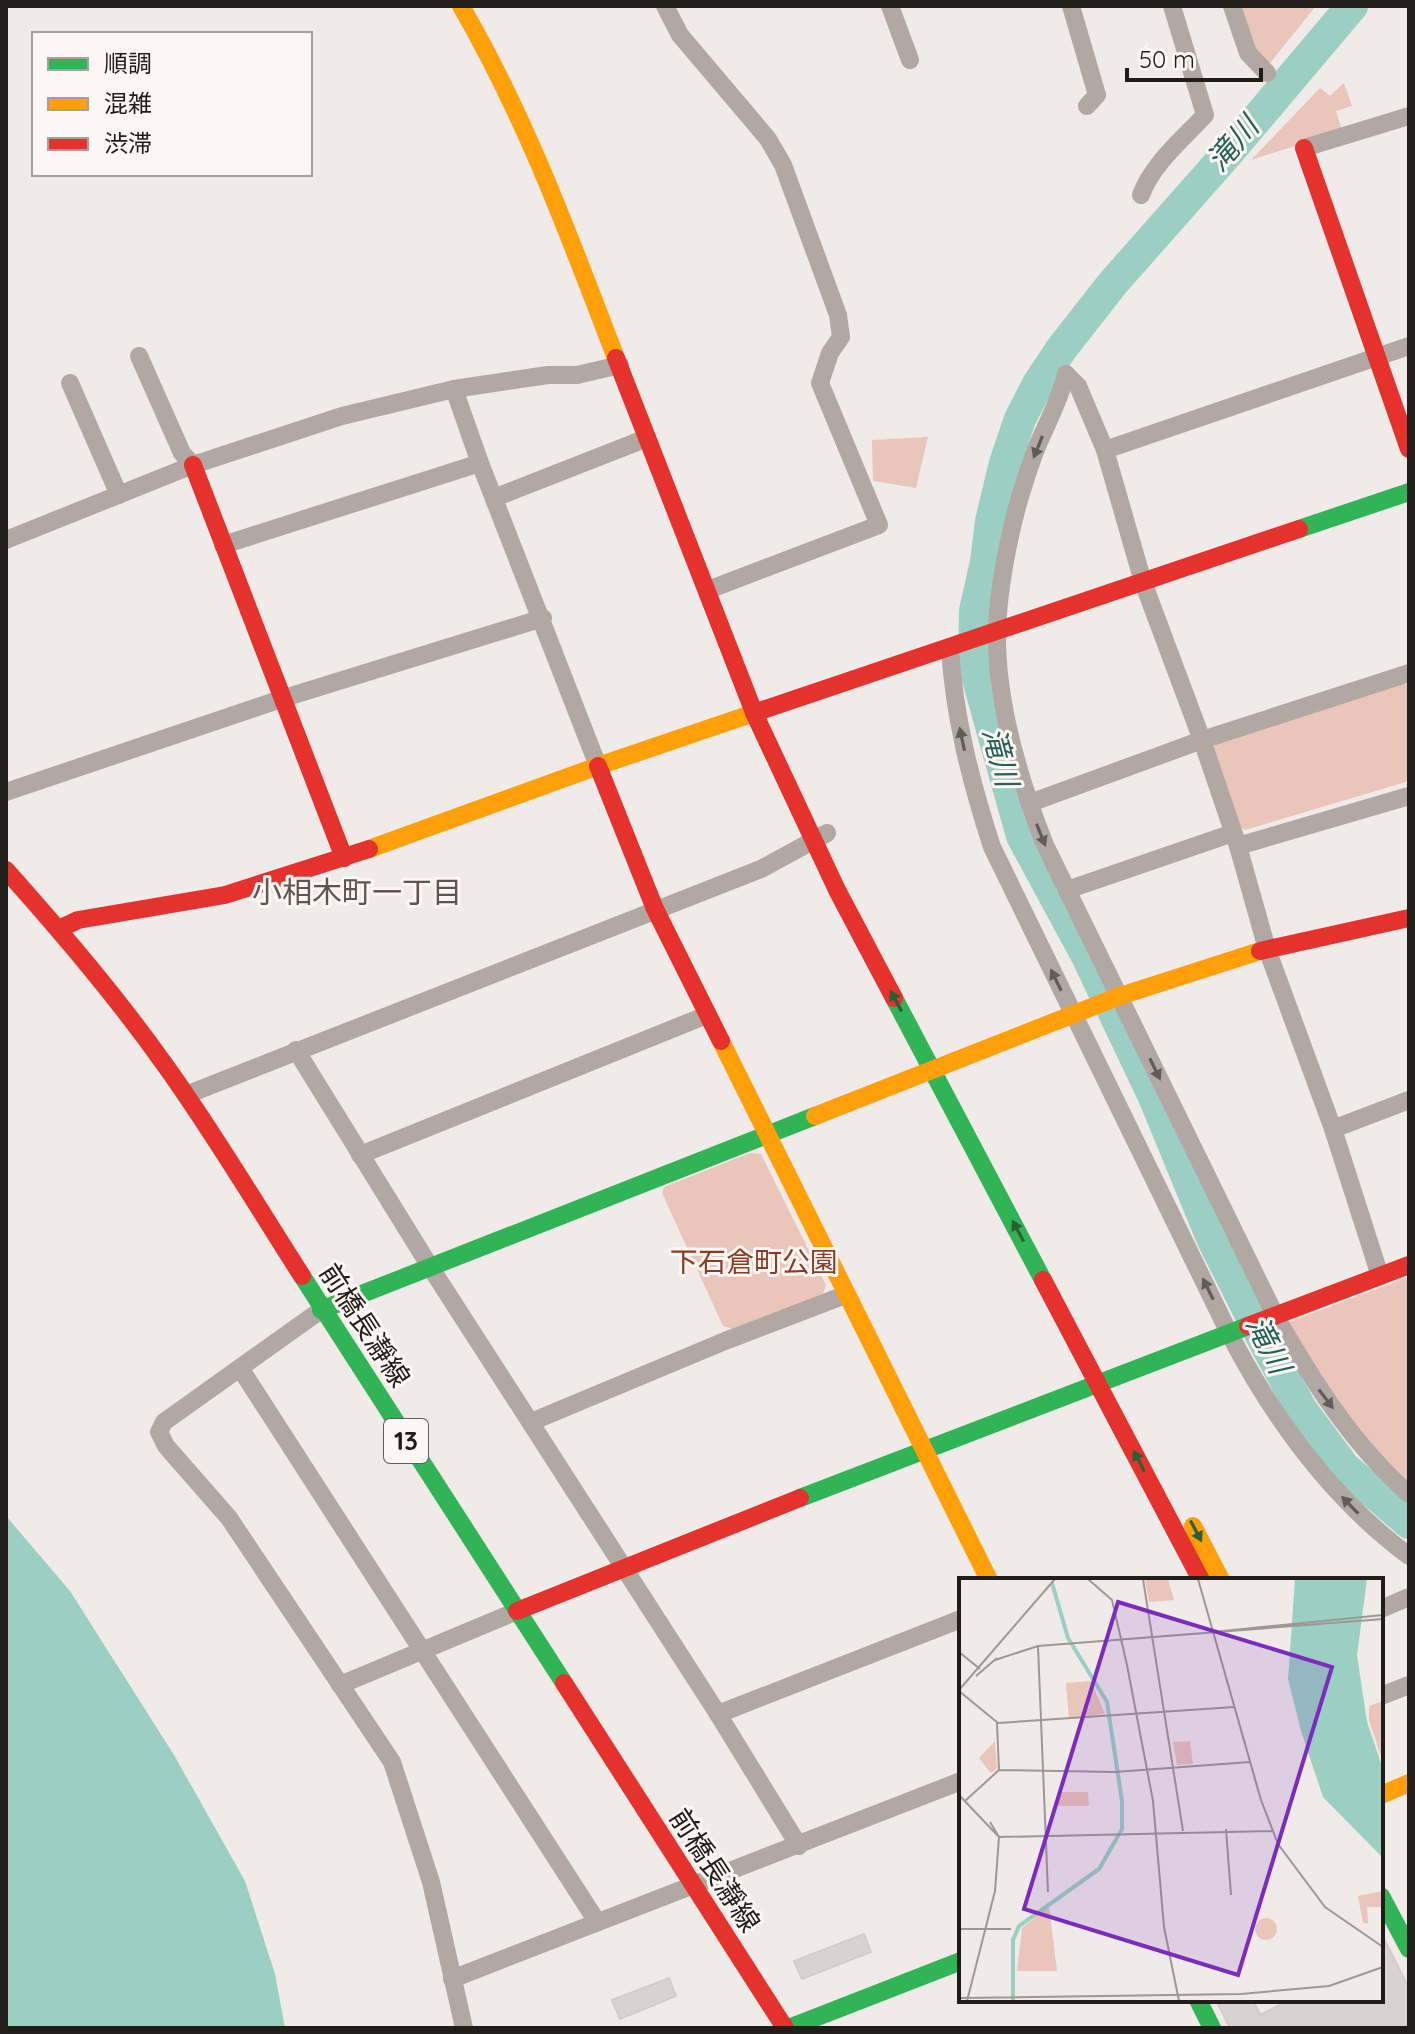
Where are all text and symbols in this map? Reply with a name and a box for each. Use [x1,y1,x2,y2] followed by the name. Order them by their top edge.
[32,32,312,176] legend
[1127,32,1261,82] scale bar
[1139,44,1195,74] text: 50 m
[104,48,152,78] text: 順調
[104,88,152,118] text: 混雑
[1198,106,1268,178] water label: 滝川
[104,128,152,158] text: 渋滞
[1031,435,1044,459] one-way arrow
[975,723,1028,794] water label: 滝川
[955,726,968,751] one-way arrow
[1035,823,1048,847] one-way arrow
[252,873,462,911] district label: 小相木町一丁目
[1050,969,1063,992] one-way arrow
[889,990,902,1013] one-way arrow
[1148,1058,1162,1081] one-way arrow
[1011,1220,1025,1242] one-way arrow
[670,1244,838,1279] park label: 下石倉町公園
[313,1256,418,1393] street label: 前橋長瀞線
[1201,1277,1215,1301] one-way arrow
[1238,1309,1301,1383] water label: 滝川
[1318,1389,1334,1409] one-way arrow
[384,1419,428,1463] road number: 13
[1133,1450,1147,1472] one-way arrow
[1342,1496,1360,1515] one-way arrow
[1189,1520,1202,1543] one-way arrow
[959,1578,1383,2002] inset map
[663,1801,768,1938] street label: 前橋長瀞線

